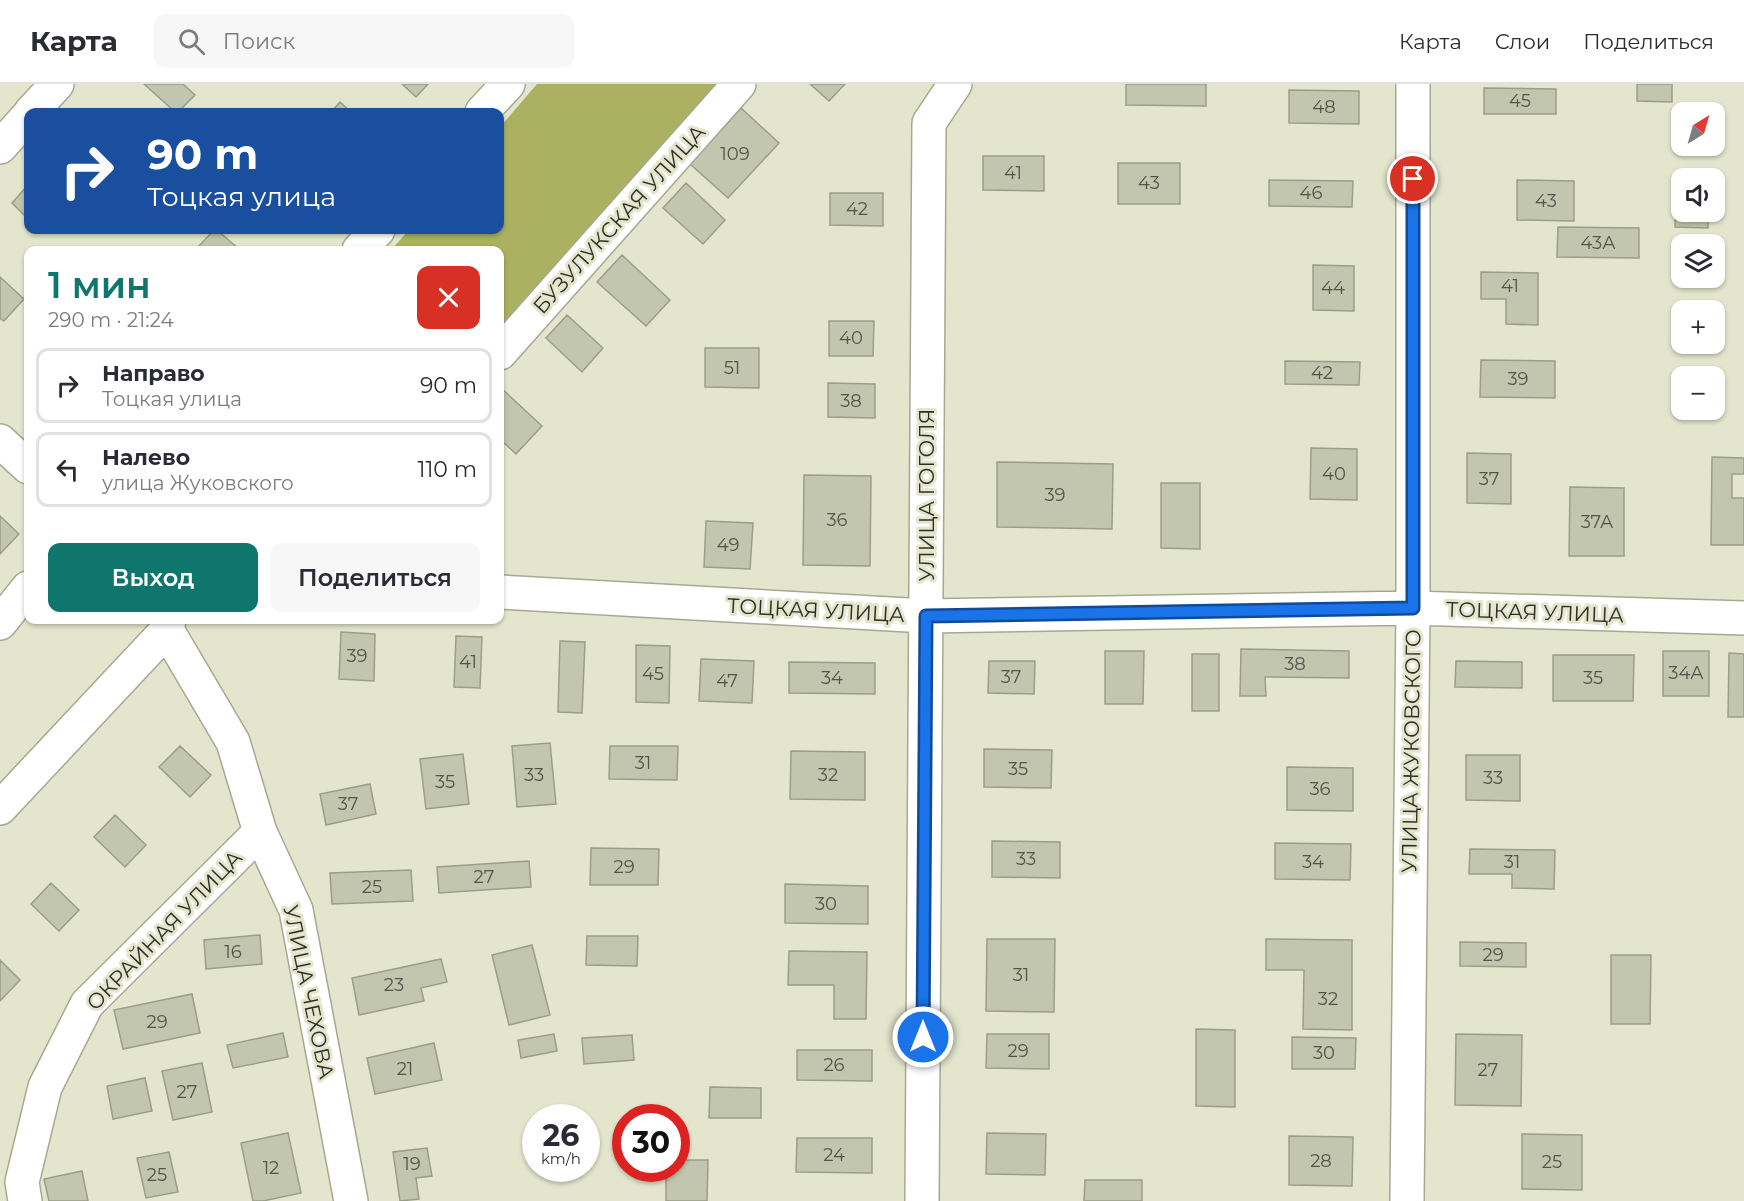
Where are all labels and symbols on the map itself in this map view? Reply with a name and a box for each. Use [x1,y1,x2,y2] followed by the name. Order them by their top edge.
[1509,90,1531,112] house number: 45
[1312,96,1336,118] house number: 48
[1671,102,1725,156] north arrow
[528,119,711,319] street label: БУЗУЛУКСКАЯ УЛИЦА
[720,143,750,165] house number: 109
[1387,153,1438,204] pin
[1004,162,1022,184] house number: 41
[1138,172,1160,194] house number: 43
[1300,182,1322,204] house number: 46
[1535,190,1557,212] house number: 43
[846,198,868,220] house number: 42
[1580,232,1616,254] house number: 43А
[1501,275,1519,297] house number: 41
[1321,277,1345,299] house number: 44
[839,327,863,349] house number: 40
[724,357,740,379] house number: 51
[1311,362,1333,384] house number: 42
[1507,368,1529,390] house number: 39
[840,390,862,412] house number: 38
[914,409,939,581] street label: УЛИЦА ГОГОЛЯ
[1322,463,1346,485] house number: 40
[1479,468,1499,490] house number: 37
[1044,484,1066,506] house number: 39
[826,509,848,531] house number: 36
[1581,511,1614,533] house number: 37А
[717,534,739,556] house number: 49
[727,593,906,627] street label: ТОЦКАЯ УЛИЦА
[1446,596,1625,628] street label: ТОЦКАЯ УЛИЦА
[1396,629,1426,873] street label: УЛИЦА ЖУКОВСКОГО
[346,645,368,667] house number: 39
[459,651,477,673] house number: 41
[1284,653,1306,675] house number: 38
[1668,662,1704,684] house number: 34А
[642,663,664,685] house number: 45
[1001,666,1021,688] house number: 37
[821,667,843,689] house number: 34
[1583,667,1603,689] house number: 35
[716,670,738,692] house number: 47
[635,752,651,774] house number: 31
[1008,758,1028,780] house number: 35
[524,764,544,786] house number: 33
[818,764,838,786] house number: 32
[1483,767,1503,789] house number: 33
[435,771,455,793] house number: 35
[1309,778,1331,800] house number: 36
[338,793,358,815] house number: 37
[81,845,247,1015] street label: ОКРАЙНАЯ УЛИЦА
[1016,848,1036,870] house number: 33
[1302,851,1324,873] house number: 34
[1504,851,1520,873] house number: 31
[613,856,635,878] house number: 29
[474,866,494,888] house number: 27
[362,876,382,898] house number: 25
[815,893,837,915] house number: 30
[278,903,340,1082] street label: УЛИЦА ЧЕХОВА
[224,941,242,963] house number: 16
[1482,944,1504,966] house number: 29
[1013,964,1029,986] house number: 31
[384,974,404,996] house number: 23
[1318,988,1338,1010] house number: 32
[891,1005,955,1069] position arrow
[146,1011,168,1033] house number: 29
[1007,1040,1029,1062] house number: 29
[1313,1042,1335,1064] house number: 30
[823,1054,845,1076] house number: 26
[397,1058,413,1080] house number: 21
[1478,1059,1498,1081] house number: 27
[177,1081,197,1103] house number: 27
[612,1104,690,1182] speed limit sign: 30
[823,1144,845,1166] house number: 24
[1310,1150,1332,1172] house number: 28
[1542,1151,1562,1173] house number: 25
[403,1153,421,1175] house number: 19
[263,1157,279,1179] house number: 12
[147,1164,167,1186] house number: 25

